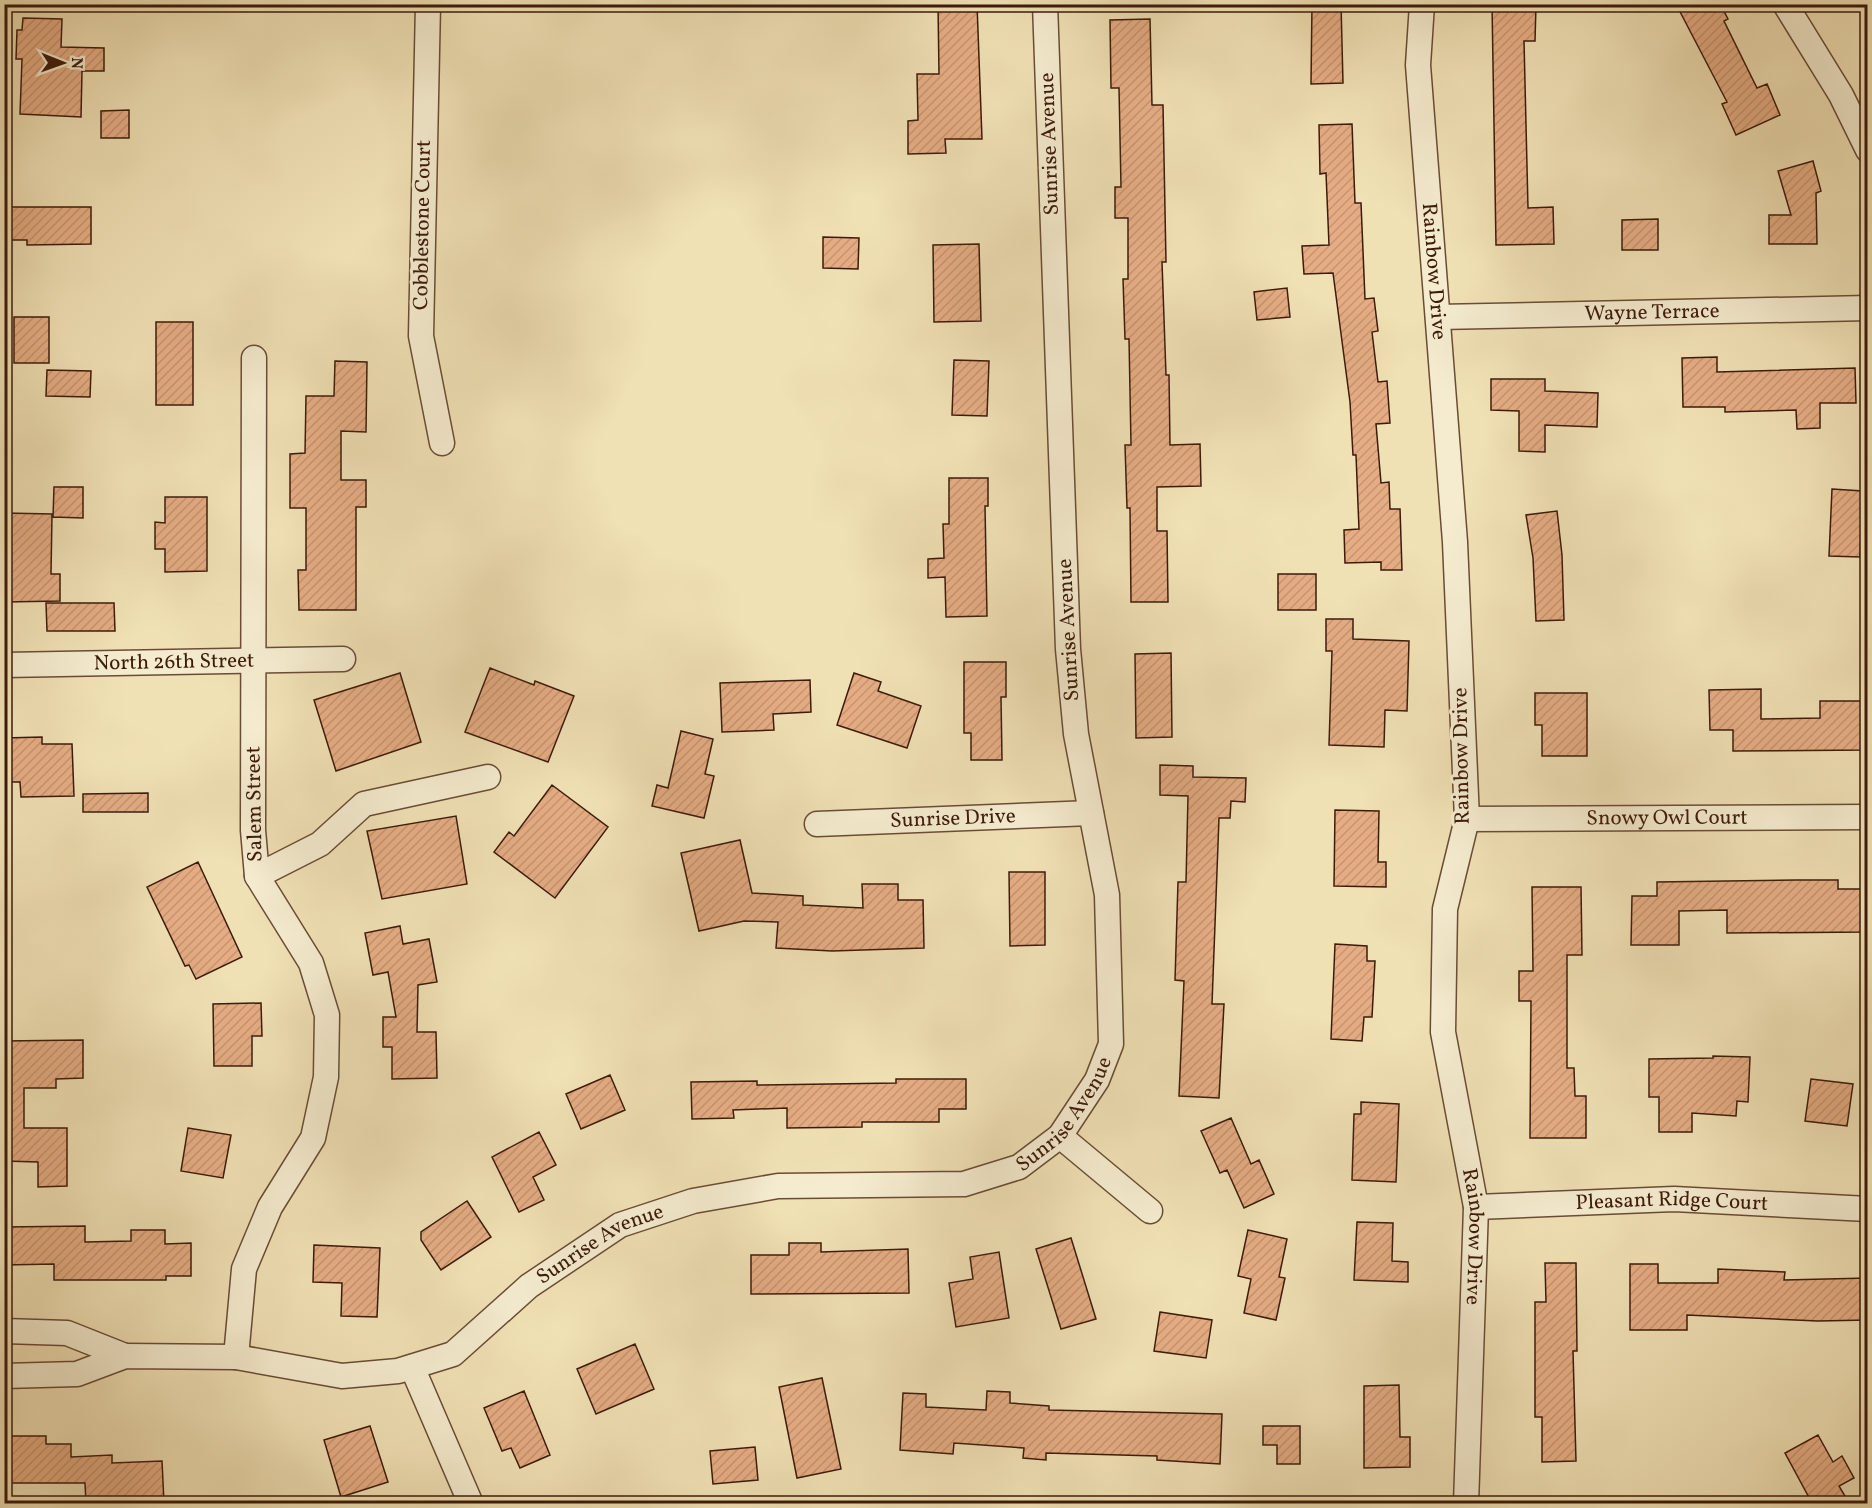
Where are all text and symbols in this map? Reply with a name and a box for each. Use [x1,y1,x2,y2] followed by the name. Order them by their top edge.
[33,33,93,93] north arrow
[65,57,87,70] text: N
[1033,72,1067,216] street label: Sunrise Avenue
[407,140,439,310] street label: Cobblestone Court
[1414,202,1454,341] street label: Rainbow Drive
[1584,297,1720,328] street label: Wayne Terrace
[1051,558,1087,702] street label: Sunrise Avenue
[93,646,255,678] street label: North 26th Street
[1446,687,1478,825] street label: Rainbow Drive
[239,746,271,862] street label: Salem Street
[890,802,1016,836] street label: Sunrise Drive
[1586,803,1748,833] street label: Snowy Owl Court
[1010,1052,1119,1179] street label: Sunrise Avenue
[1454,1166,1491,1306] street label: Rainbow Drive
[1575,1184,1769,1218] street label: Pleasant Ridge Court
[531,1197,668,1292] street label: Sunrise Avenue

